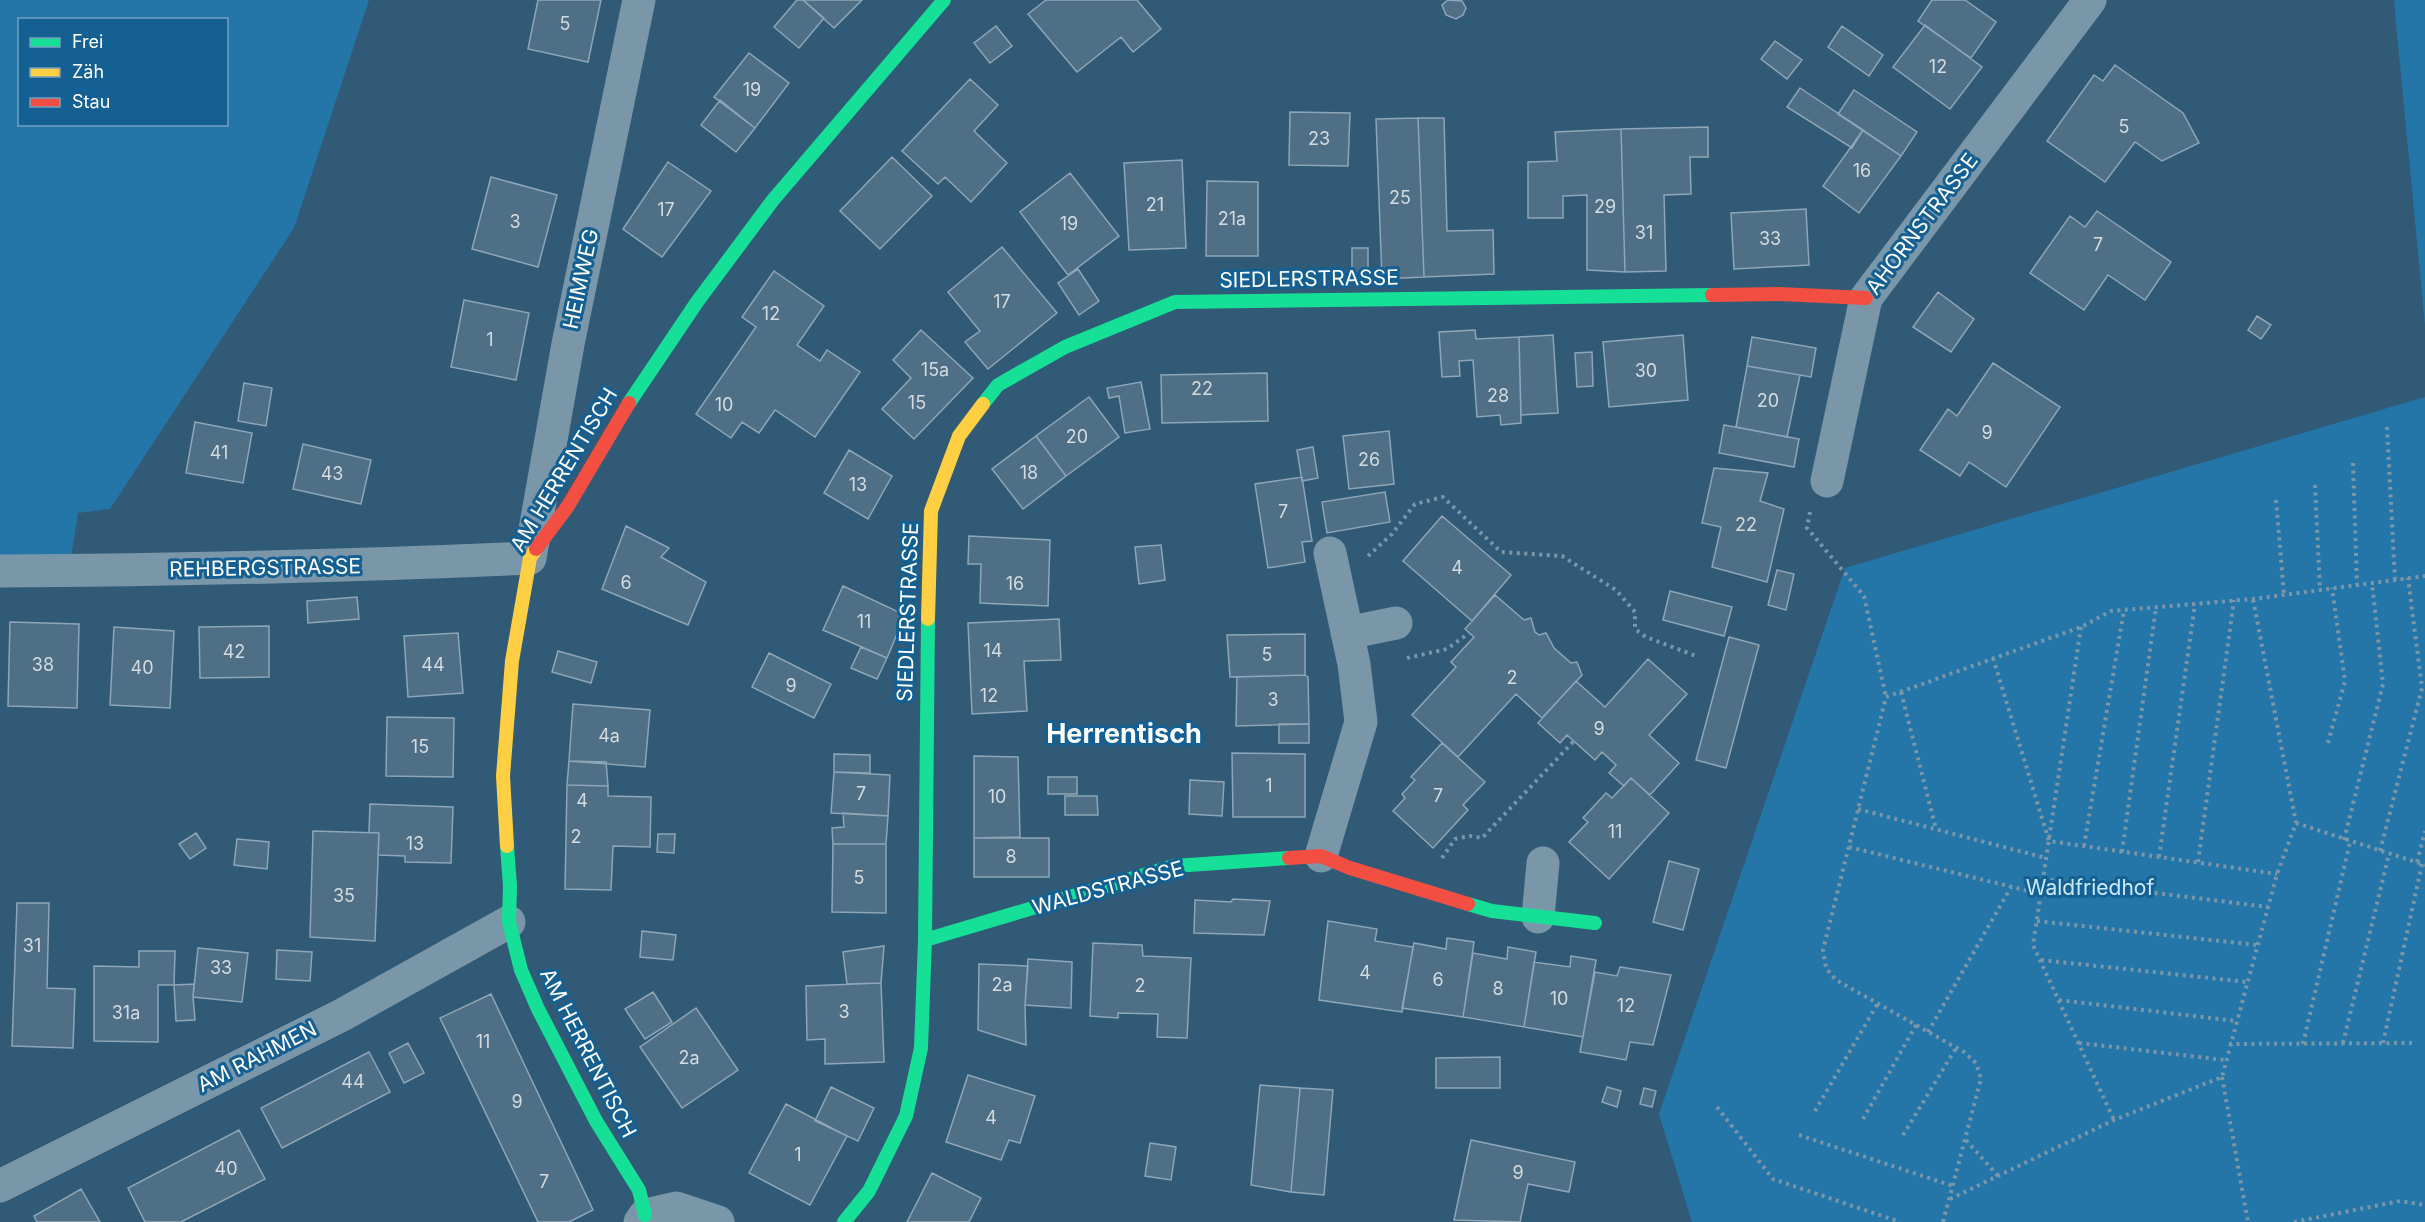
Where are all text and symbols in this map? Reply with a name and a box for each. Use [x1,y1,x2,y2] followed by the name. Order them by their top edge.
[560,13,570,34] house number: 5
[18,18,228,126] legend
[72,31,103,52] text: Frei
[1929,56,1947,77] house number: 12
[72,61,104,82] text: Zäh
[743,79,761,100] house number: 19
[72,91,110,112] text: Stau
[2119,116,2129,137] house number: 5
[1308,128,1330,149] house number: 23
[1860,148,1983,299] street label: AHORNSTRASSE
[1853,160,1871,181] house number: 16
[1389,187,1411,208] house number: 25
[1146,194,1164,215] house number: 21
[1594,196,1616,217] house number: 29
[657,199,675,220] house number: 17
[1218,208,1246,229] house number: 21a
[509,211,521,232] house number: 3
[1060,213,1078,234] house number: 19
[1635,222,1653,243] house number: 31
[558,226,603,331] street label: HEIMWEG
[1759,228,1781,249] house number: 33
[2093,234,2103,255] house number: 7
[1219,264,1399,293] street label: SIEDLERSTRASSE
[993,291,1011,312] house number: 17
[762,303,780,324] house number: 12
[486,329,494,350] house number: 1
[921,359,949,380] house number: 15a
[1635,360,1657,381] house number: 30
[1191,378,1213,399] house number: 22
[505,383,622,556] street label: AM HERRENTISCH
[1487,385,1509,406] house number: 28
[1757,390,1779,411] house number: 20
[908,392,926,413] house number: 15
[715,394,733,415] house number: 10
[1981,422,1993,443] house number: 9
[1066,426,1088,447] house number: 20
[210,442,228,463] house number: 41
[1358,449,1380,470] house number: 26
[1020,462,1038,483] house number: 18
[321,463,343,484] house number: 43
[849,474,867,495] house number: 13
[1278,501,1288,522] house number: 7
[1735,514,1757,535] house number: 22
[892,522,923,702] street label: SIEDLERSTRASSE
[169,553,361,582] street label: REHBERGSTRASSE
[1451,557,1463,578] house number: 4
[620,572,632,593] house number: 6
[1006,573,1024,594] house number: 16
[857,611,871,632] house number: 11
[984,640,1002,661] house number: 14
[223,641,245,662] house number: 42
[1262,644,1272,665] house number: 5
[32,654,54,675] house number: 38
[421,654,445,675] house number: 44
[131,657,153,678] house number: 40
[1507,667,1517,688] house number: 2
[785,675,797,696] house number: 9
[980,685,998,706] house number: 12
[1267,689,1279,710] house number: 3
[1046,717,1202,750] district label: Herrentisch
[1593,718,1605,739] house number: 9
[598,725,620,746] house number: 4a
[411,736,429,757] house number: 15
[1265,775,1273,796] house number: 1
[856,783,866,804] house number: 7
[1433,785,1443,806] house number: 7
[988,786,1006,807] house number: 10
[576,790,588,811] house number: 4
[1608,821,1622,842] house number: 11
[571,826,581,847] house number: 2
[406,833,424,854] house number: 13
[1005,846,1017,867] house number: 8
[1029,855,1186,920] street label: WALDSTRASSE
[854,867,864,888] house number: 5
[2026,875,2154,900] park label: Waldfriedhof
[333,885,355,906] house number: 35
[23,935,41,956] house number: 31
[210,957,232,978] house number: 33
[1359,962,1371,983] house number: 4
[535,964,642,1142] street label: AM HERRENTISCH
[1432,969,1444,990] house number: 6
[991,974,1013,995] house number: 2a
[1135,975,1145,996] house number: 2
[1492,978,1504,999] house number: 8
[1550,988,1568,1009] house number: 10
[1617,995,1635,1016] house number: 12
[838,1001,850,1022] house number: 3
[112,1002,140,1023] house number: 31a
[193,1016,321,1097] street label: AM RAHMEN
[476,1031,490,1052] house number: 11
[678,1047,700,1068] house number: 2a
[341,1071,365,1092] house number: 44
[511,1091,523,1112] house number: 9
[985,1107,997,1128] house number: 4
[794,1144,802,1165] house number: 1
[215,1158,237,1179] house number: 40
[1512,1162,1524,1183] house number: 9
[539,1171,549,1192] house number: 7

